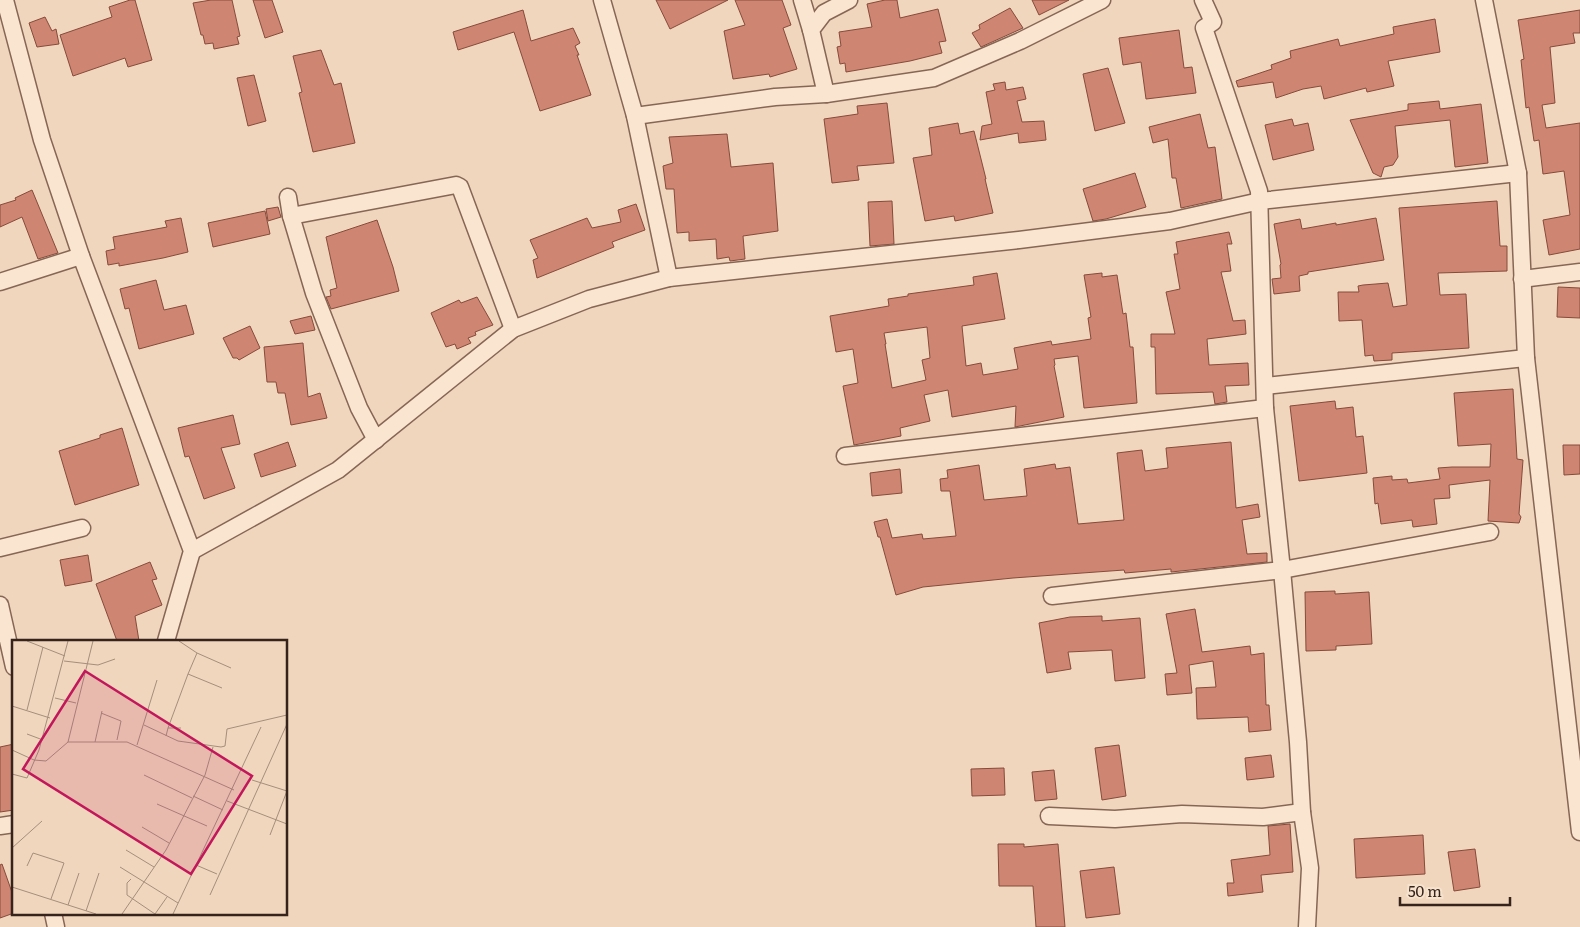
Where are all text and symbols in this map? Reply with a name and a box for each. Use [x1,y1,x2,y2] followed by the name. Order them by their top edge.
[12,640,288,914] inset map
[1400,874,1510,906] scale bar
[1408,879,1442,902] text: 50 m

